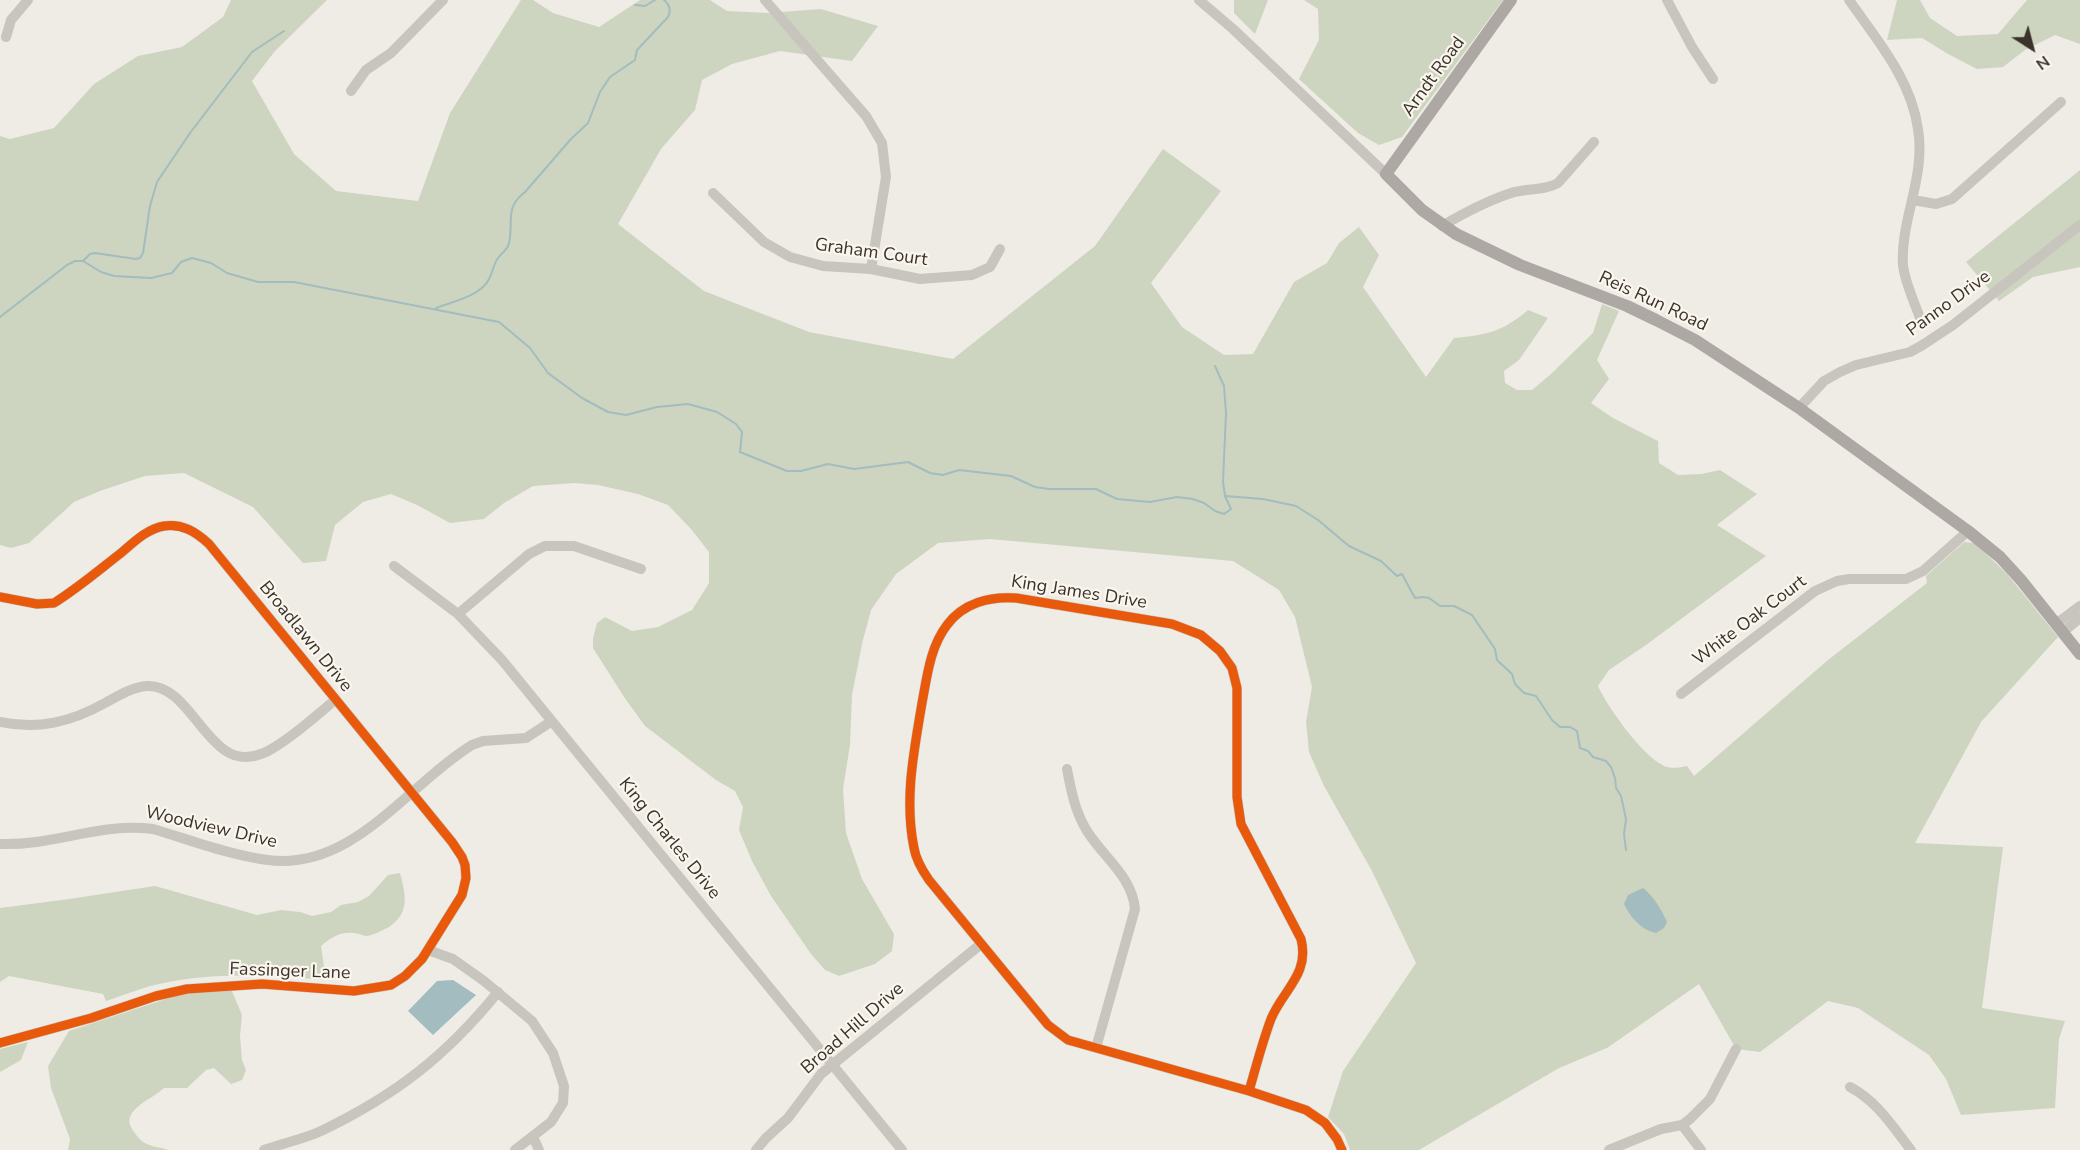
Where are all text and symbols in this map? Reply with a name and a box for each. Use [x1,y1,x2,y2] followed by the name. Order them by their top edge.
[2002,18,2062,78] north arrow
[1398,33,1470,121] street label: Arndt Road
[2031,50,2054,75] text: N
[813,234,929,272] street label: Graham Court
[1903,266,1995,342] street label: Panno Drive
[1595,267,1711,337] street label: Reis Run Road
[1689,571,1811,671] street label: White Oak Court
[1010,572,1148,614] street label: King James Drive
[254,577,356,697] street label: Broadlawn Drive
[613,774,725,904] street label: King Charles Drive
[143,802,279,854] street label: Woodview Drive
[229,959,351,985] street label: Fassinger Lane
[797,979,909,1079] street label: Broad Hill Drive

